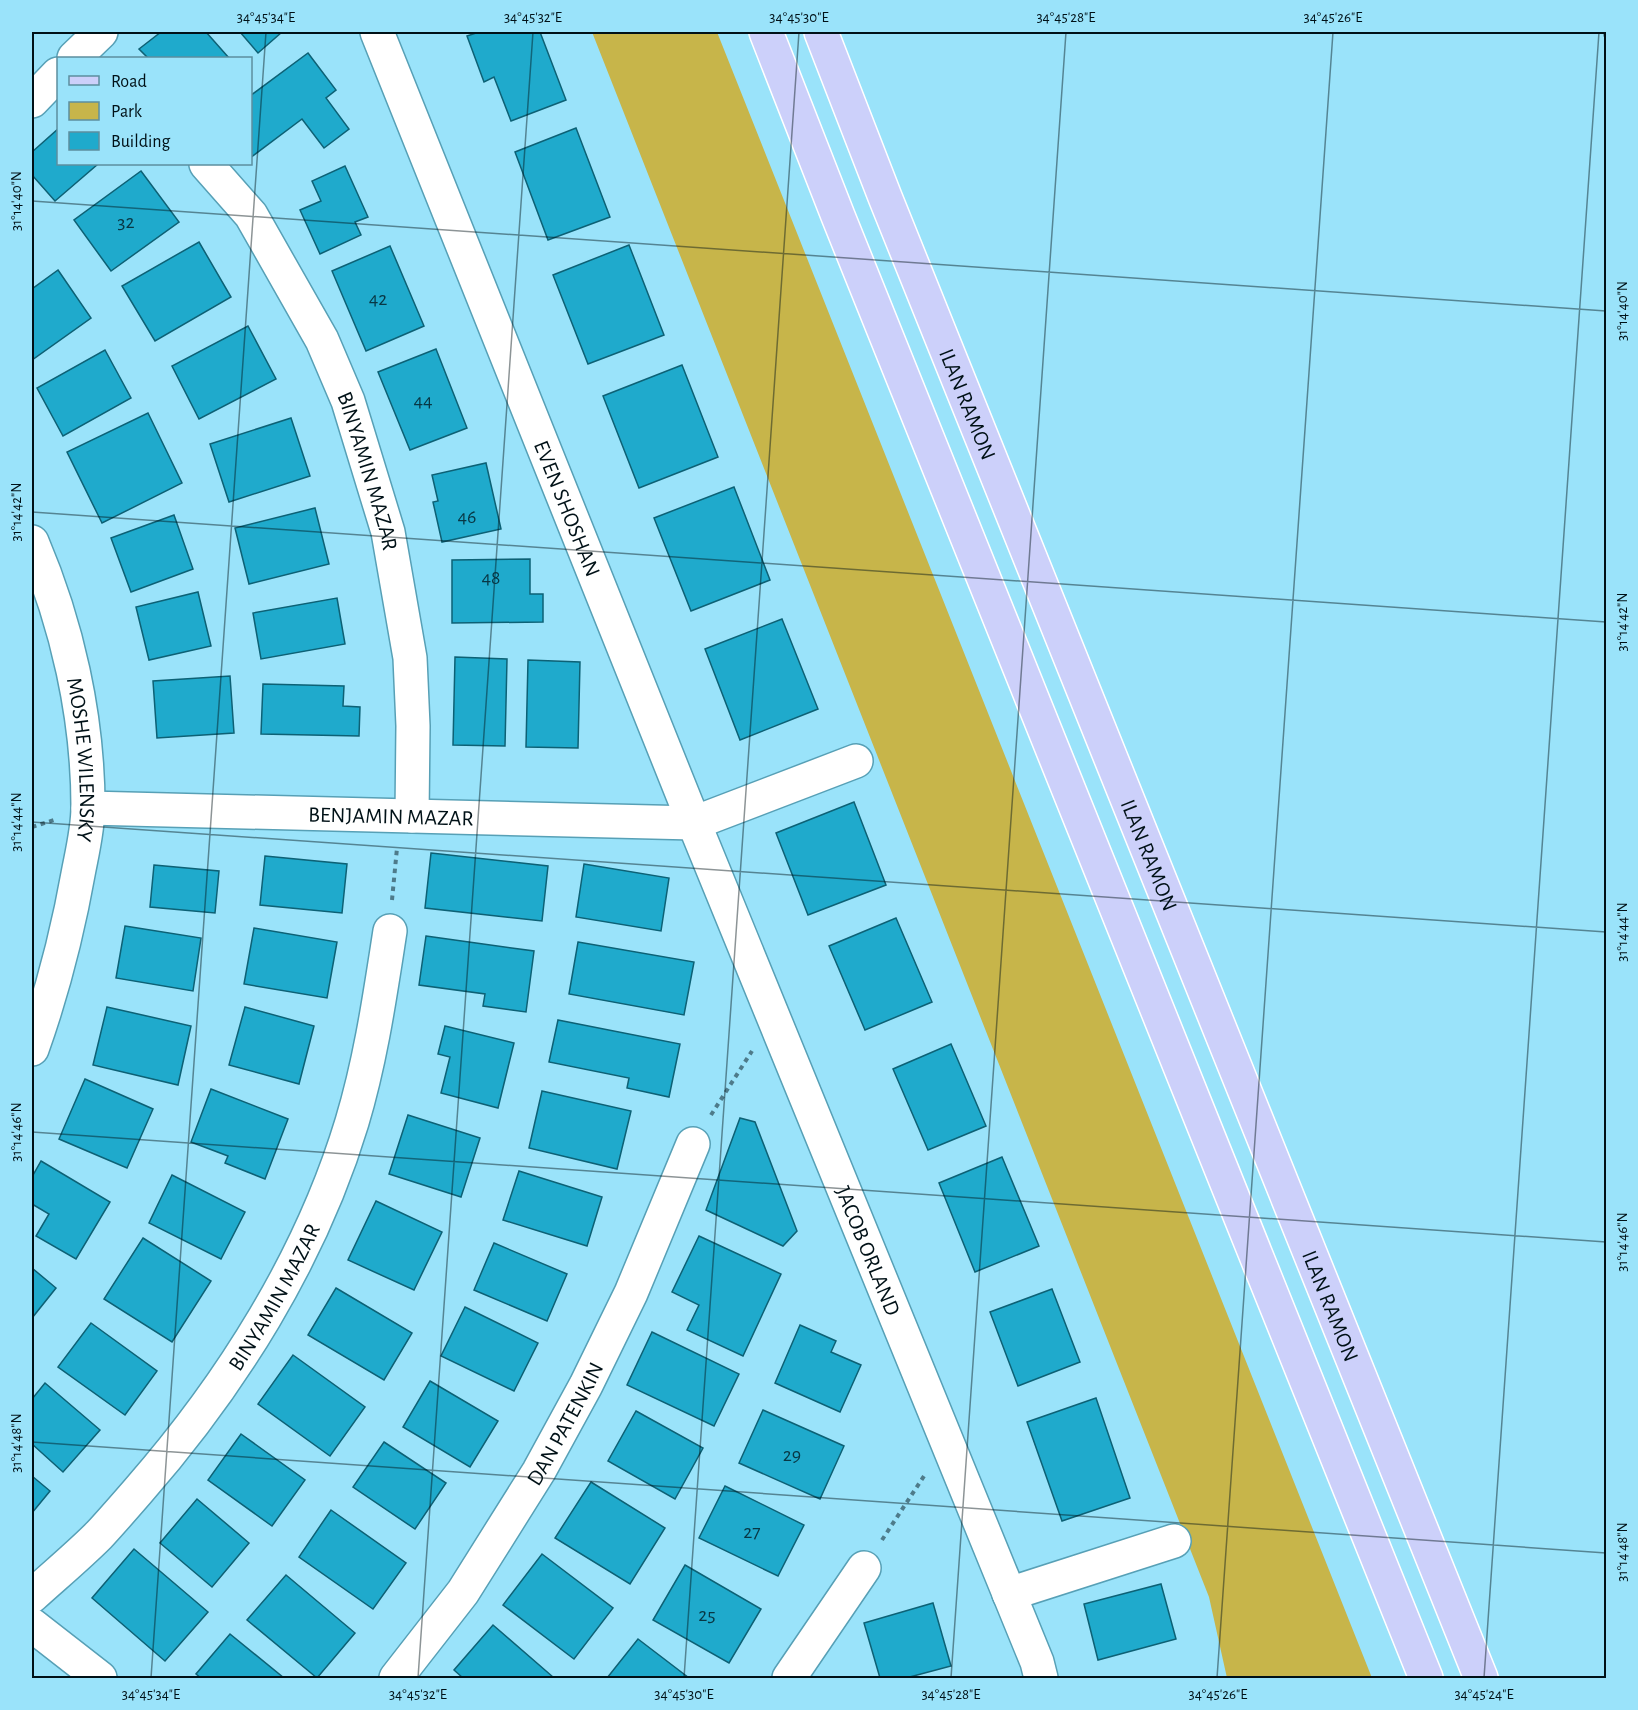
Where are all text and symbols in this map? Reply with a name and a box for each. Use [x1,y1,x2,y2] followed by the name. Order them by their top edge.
[237,10,295,25] text: 34°45'34"E
[504,10,562,25] text: 34°45'32"E
[769,10,829,25] text: 34°45'30"E
[1036,10,1096,25] text: 34°45'28"E
[1303,10,1363,25] text: 34°45'26"E
[57,57,252,165] legend
[111,73,147,91] text: Road
[111,103,143,121] text: Park
[111,133,171,151] text: Building
[9,171,24,231] text: 31°14'40"N
[117,212,135,232] house number: 32
[1615,281,1630,341] text: 31°14'40"N
[369,289,387,309] house number: 42
[935,346,1000,463] street label: ILAN RAMON
[333,388,401,552] street label: BINYAMIN MAZAR
[413,391,433,411] house number: 44
[530,437,604,580] street label: EVEN SHOSHAN
[9,482,24,542] text: 31°14'42"N
[457,507,477,527] house number: 46
[481,568,501,588] house number: 48
[1615,592,1630,652] text: 31°14'42"N
[63,676,98,844] street label: MOSHE WILENSKY
[9,792,24,852] text: 31°14'44"N
[1117,796,1181,914] street label: ILAN RAMON
[308,803,474,830] street label: BENJAMIN MAZAR
[1615,902,1630,962] text: 31°14'44"N
[9,1102,24,1162] text: 31°14'46"N
[832,1183,904,1319] street label: JACOB ORLAND
[1615,1212,1630,1272] text: 31°14'46"N
[224,1220,324,1375] street label: BINYAMIN MAZAR
[1298,1247,1362,1365] street label: ILAN RAMON
[523,1359,607,1489] street label: DAN PATENKIN
[9,1413,24,1473] text: 31°14'48"N
[783,1445,801,1465] house number: 29
[743,1522,761,1542] house number: 27
[1615,1522,1630,1582] text: 31°14'48"N
[698,1605,716,1625] house number: 25
[122,1687,180,1702] text: 34°45'34"E
[389,1687,447,1702] text: 34°45'32"E
[654,1687,714,1702] text: 34°45'30"E
[921,1687,981,1702] text: 34°45'28"E
[1188,1687,1248,1702] text: 34°45'26"E
[1454,1687,1514,1702] text: 34°45'24"E

